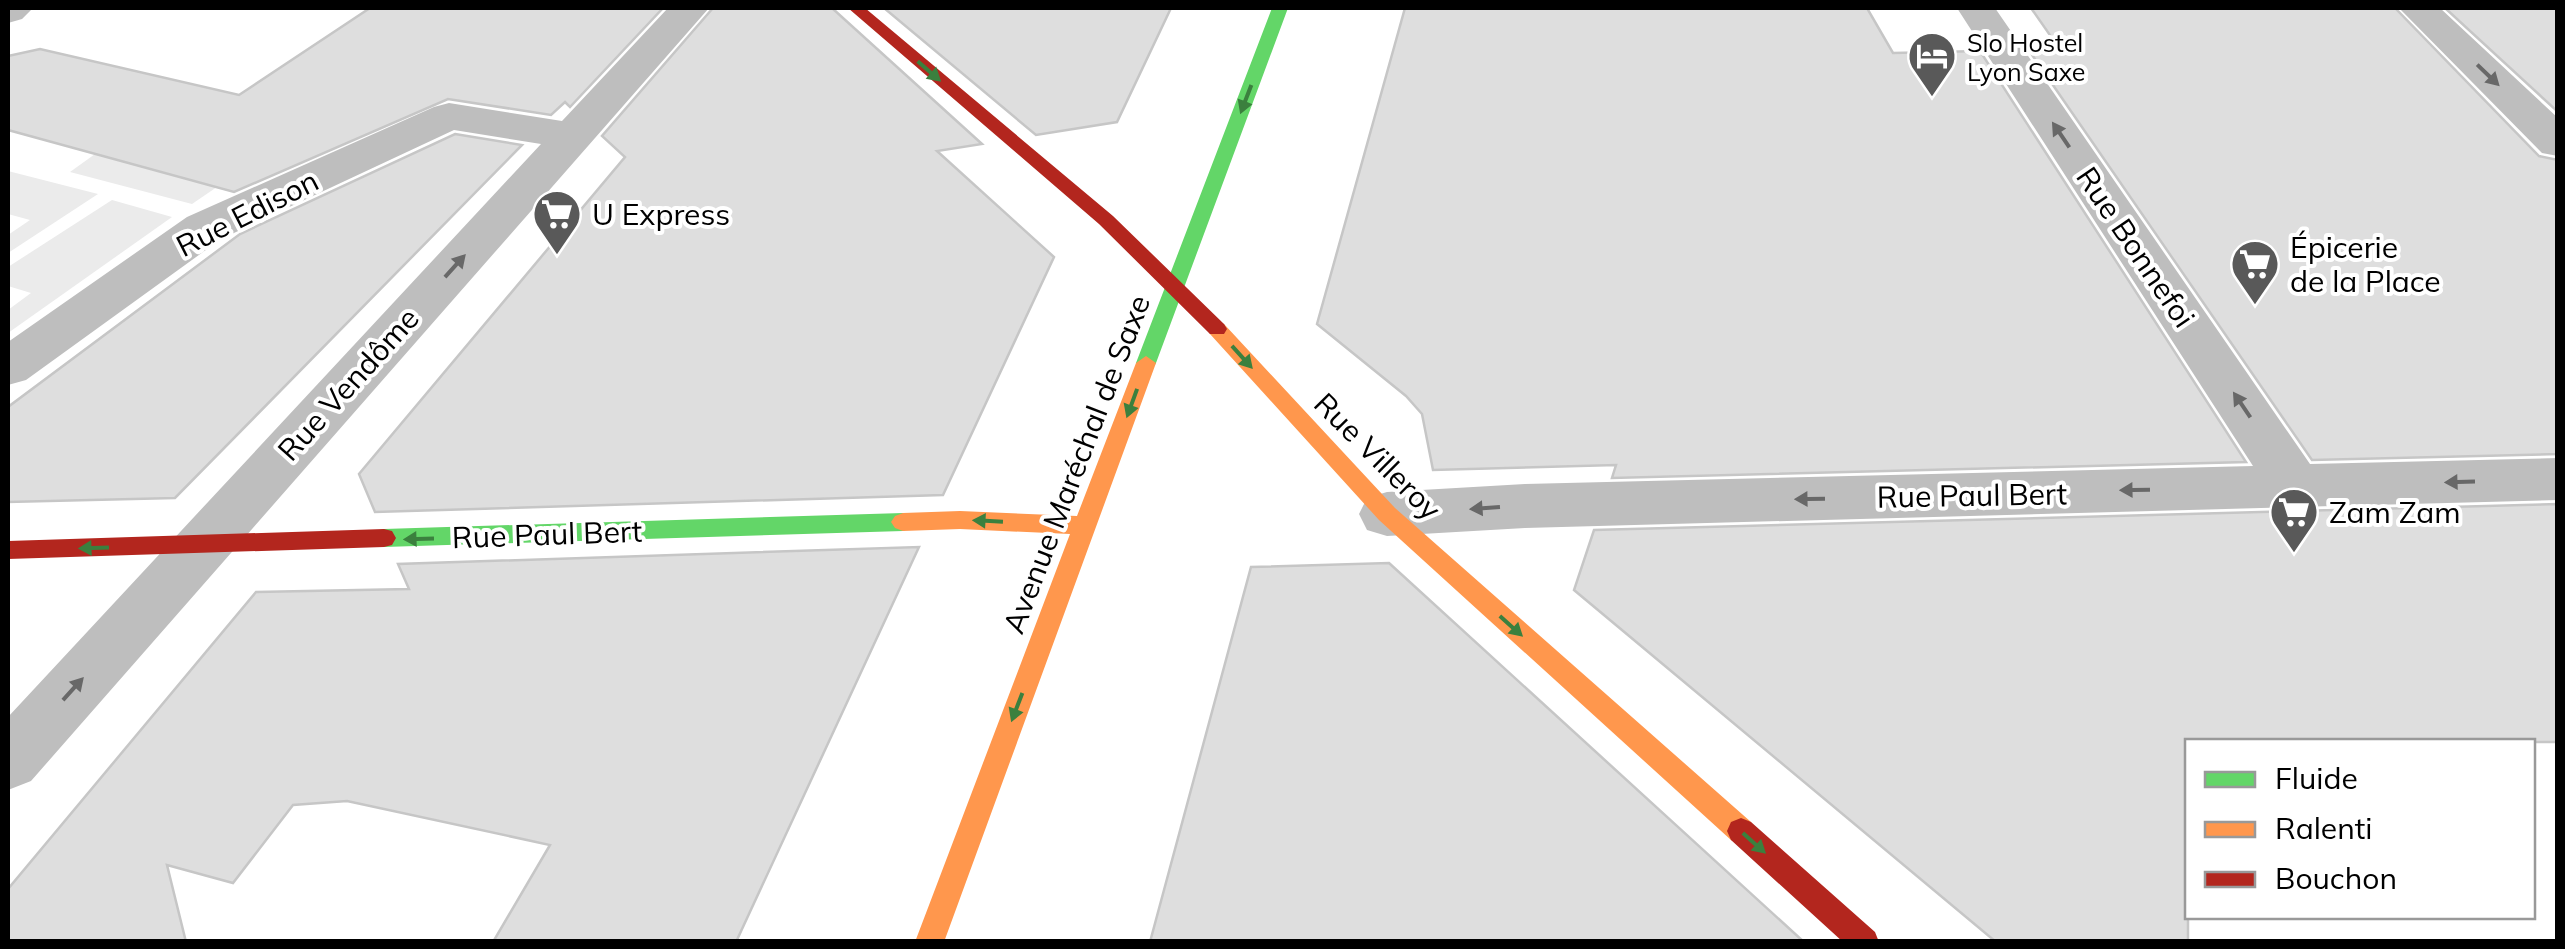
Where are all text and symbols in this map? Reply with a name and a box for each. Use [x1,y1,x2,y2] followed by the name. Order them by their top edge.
[1967,27,2085,87] place label: Slo Hostel Lyon Saxe
[1906,30,1958,98] hotel icon: Slo Hostel Lyon Saxe
[917,60,942,82] one-way arrow
[2475,63,2499,87] one-way arrow
[1238,84,1253,114] one-way arrow
[2052,122,2071,149] one-way arrow
[2068,160,2204,334] street label: Rue Bonnefoi
[170,161,324,265] street label: Rue Edison
[531,188,583,256] supermarket icon: U Express
[592,195,730,233] place label: U Express
[2290,228,2441,300] place label: Épicerie de la Place
[2229,238,2281,306] supermarket icon: Épicerie de la Place
[443,254,466,278] one-way arrow
[994,289,1158,639] street label: Avenue Maréchal de Saxe
[269,300,427,468] street label: Rue Vendôme
[1230,344,1252,369] one-way arrow
[1306,384,1450,528] street label: Rue Villeroy
[1124,389,1139,419] one-way arrow
[2233,392,2252,419] one-way arrow
[1877,474,2067,516] street label: Rue Paul Bert
[2444,474,2476,490] one-way arrow
[2119,483,2151,499] one-way arrow
[2268,486,2320,554] supermarket icon: Zam Zam
[1794,491,1826,507] one-way arrow
[2329,493,2461,531] place label: Zam Zam
[1469,500,1501,516] one-way arrow
[451,512,643,556] street label: Rue Paul Bert
[972,513,1004,529] one-way arrow
[402,531,434,547] one-way arrow
[77,540,109,556] one-way arrow
[1499,615,1524,637] one-way arrow
[61,677,83,702] one-way arrow
[1009,693,1024,723] one-way arrow
[2185,739,2535,919] legend
[2275,759,2358,797] text: Fluide
[2275,809,2372,847] text: Ralenti
[1741,831,1766,853] one-way arrow
[2275,859,2397,897] text: Bouchon

